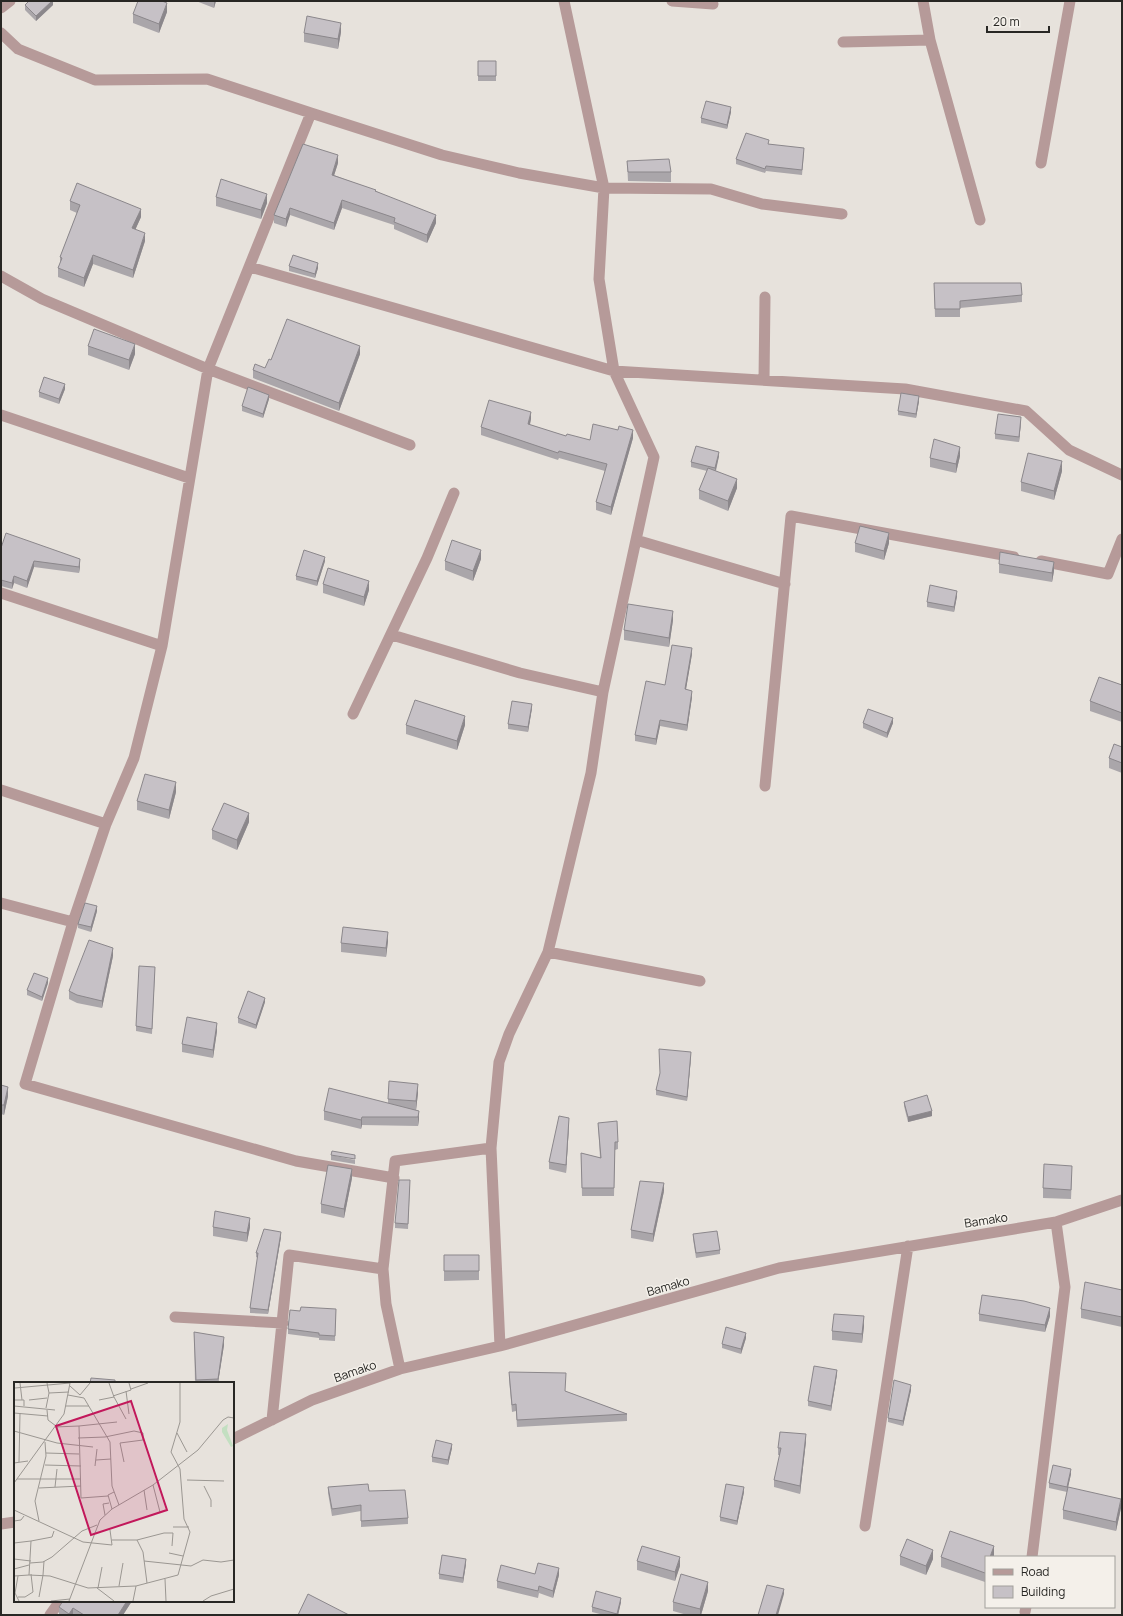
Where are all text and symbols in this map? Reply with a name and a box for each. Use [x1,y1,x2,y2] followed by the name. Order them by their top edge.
[987,8,1049,34] scale bar
[993,13,1020,30] text: 20 m
[963,1208,1009,1232] street label: Bamako
[645,1272,691,1300] street label: Bamako
[332,1356,378,1386] street label: Bamako
[14,1382,234,1602] inset map
[985,1556,1115,1608] legend
[1021,1563,1049,1580] text: Road
[1021,1583,1065,1600] text: Building

